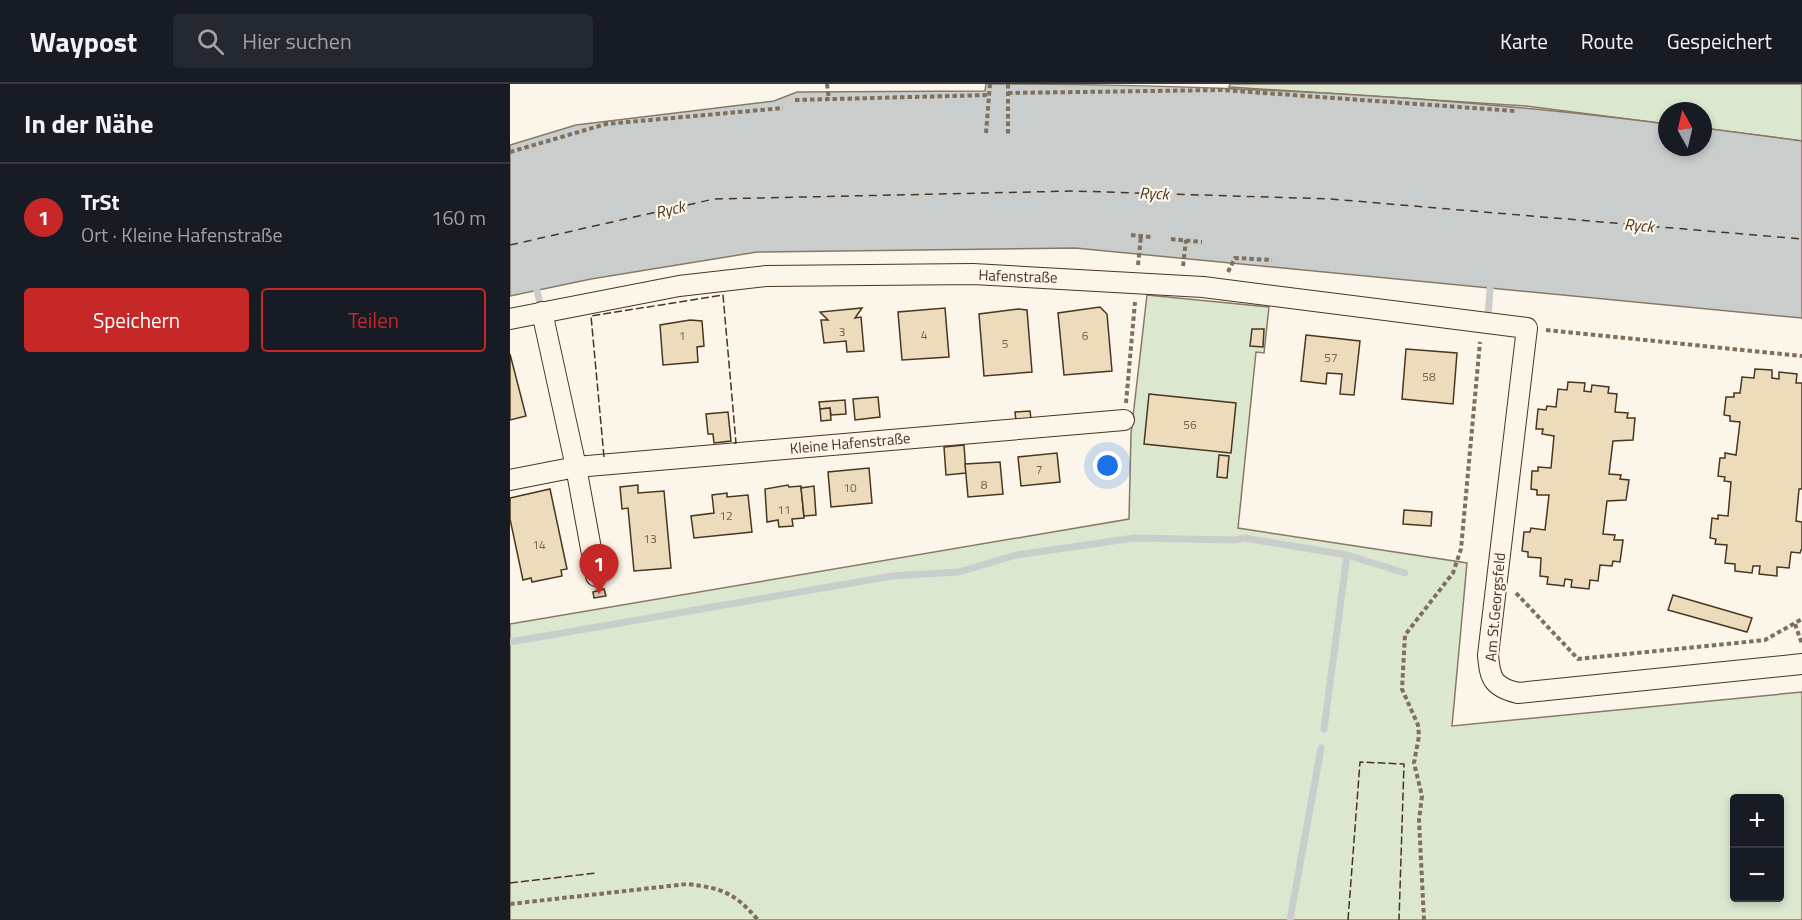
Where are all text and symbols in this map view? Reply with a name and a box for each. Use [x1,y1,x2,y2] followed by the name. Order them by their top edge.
[173,14,593,68] search box
[30,20,137,63] text: Waypost
[242,24,352,58] text: Hier suchen
[194,25,227,58] icon: search
[1500,25,1548,57] text: Karte
[1581,25,1634,57] text: Route
[1667,25,1772,57] text: Gespeichert
[1658,102,1712,156] north arrow
[24,104,153,143] text: In der Nähe
[1139,180,1171,206] water label: Ryck
[81,185,119,219] text: TrSt
[653,194,689,224] water label: Ryck
[38,202,49,233] text: 1
[431,202,486,233] text: 160 m
[1623,212,1657,238] water label: Ryck
[81,219,283,250] text: Ort · Kleine Hafenstraße
[978,263,1058,289] street label: Hafenstraße
[24,288,249,352] button: Speichern
[261,288,486,352] button: Teilen
[839,322,845,341] house number: 3
[921,325,928,344] house number: 4
[679,326,685,345] house number: 1
[1082,326,1089,345] house number: 6
[1002,334,1009,353] house number: 5
[1324,348,1338,367] house number: 57
[1422,367,1436,386] house number: 58
[1183,415,1197,434] house number: 56
[789,426,911,460] street label: Kleine Hafenstraße
[1093,451,1122,480] your location
[1036,460,1042,479] house number: 7
[981,475,988,494] house number: 8
[843,478,857,497] house number: 10
[777,500,791,519] house number: 11
[719,506,733,525] house number: 12
[643,529,657,548] house number: 13
[532,535,546,554] house number: 14
[580,544,619,594] pin: 1
[1479,551,1511,663] street label: Am St.Georgsfeld
[1730,794,1784,902] map controls
[1730,794,1784,848] button: +
[1730,848,1784,902] button: −

